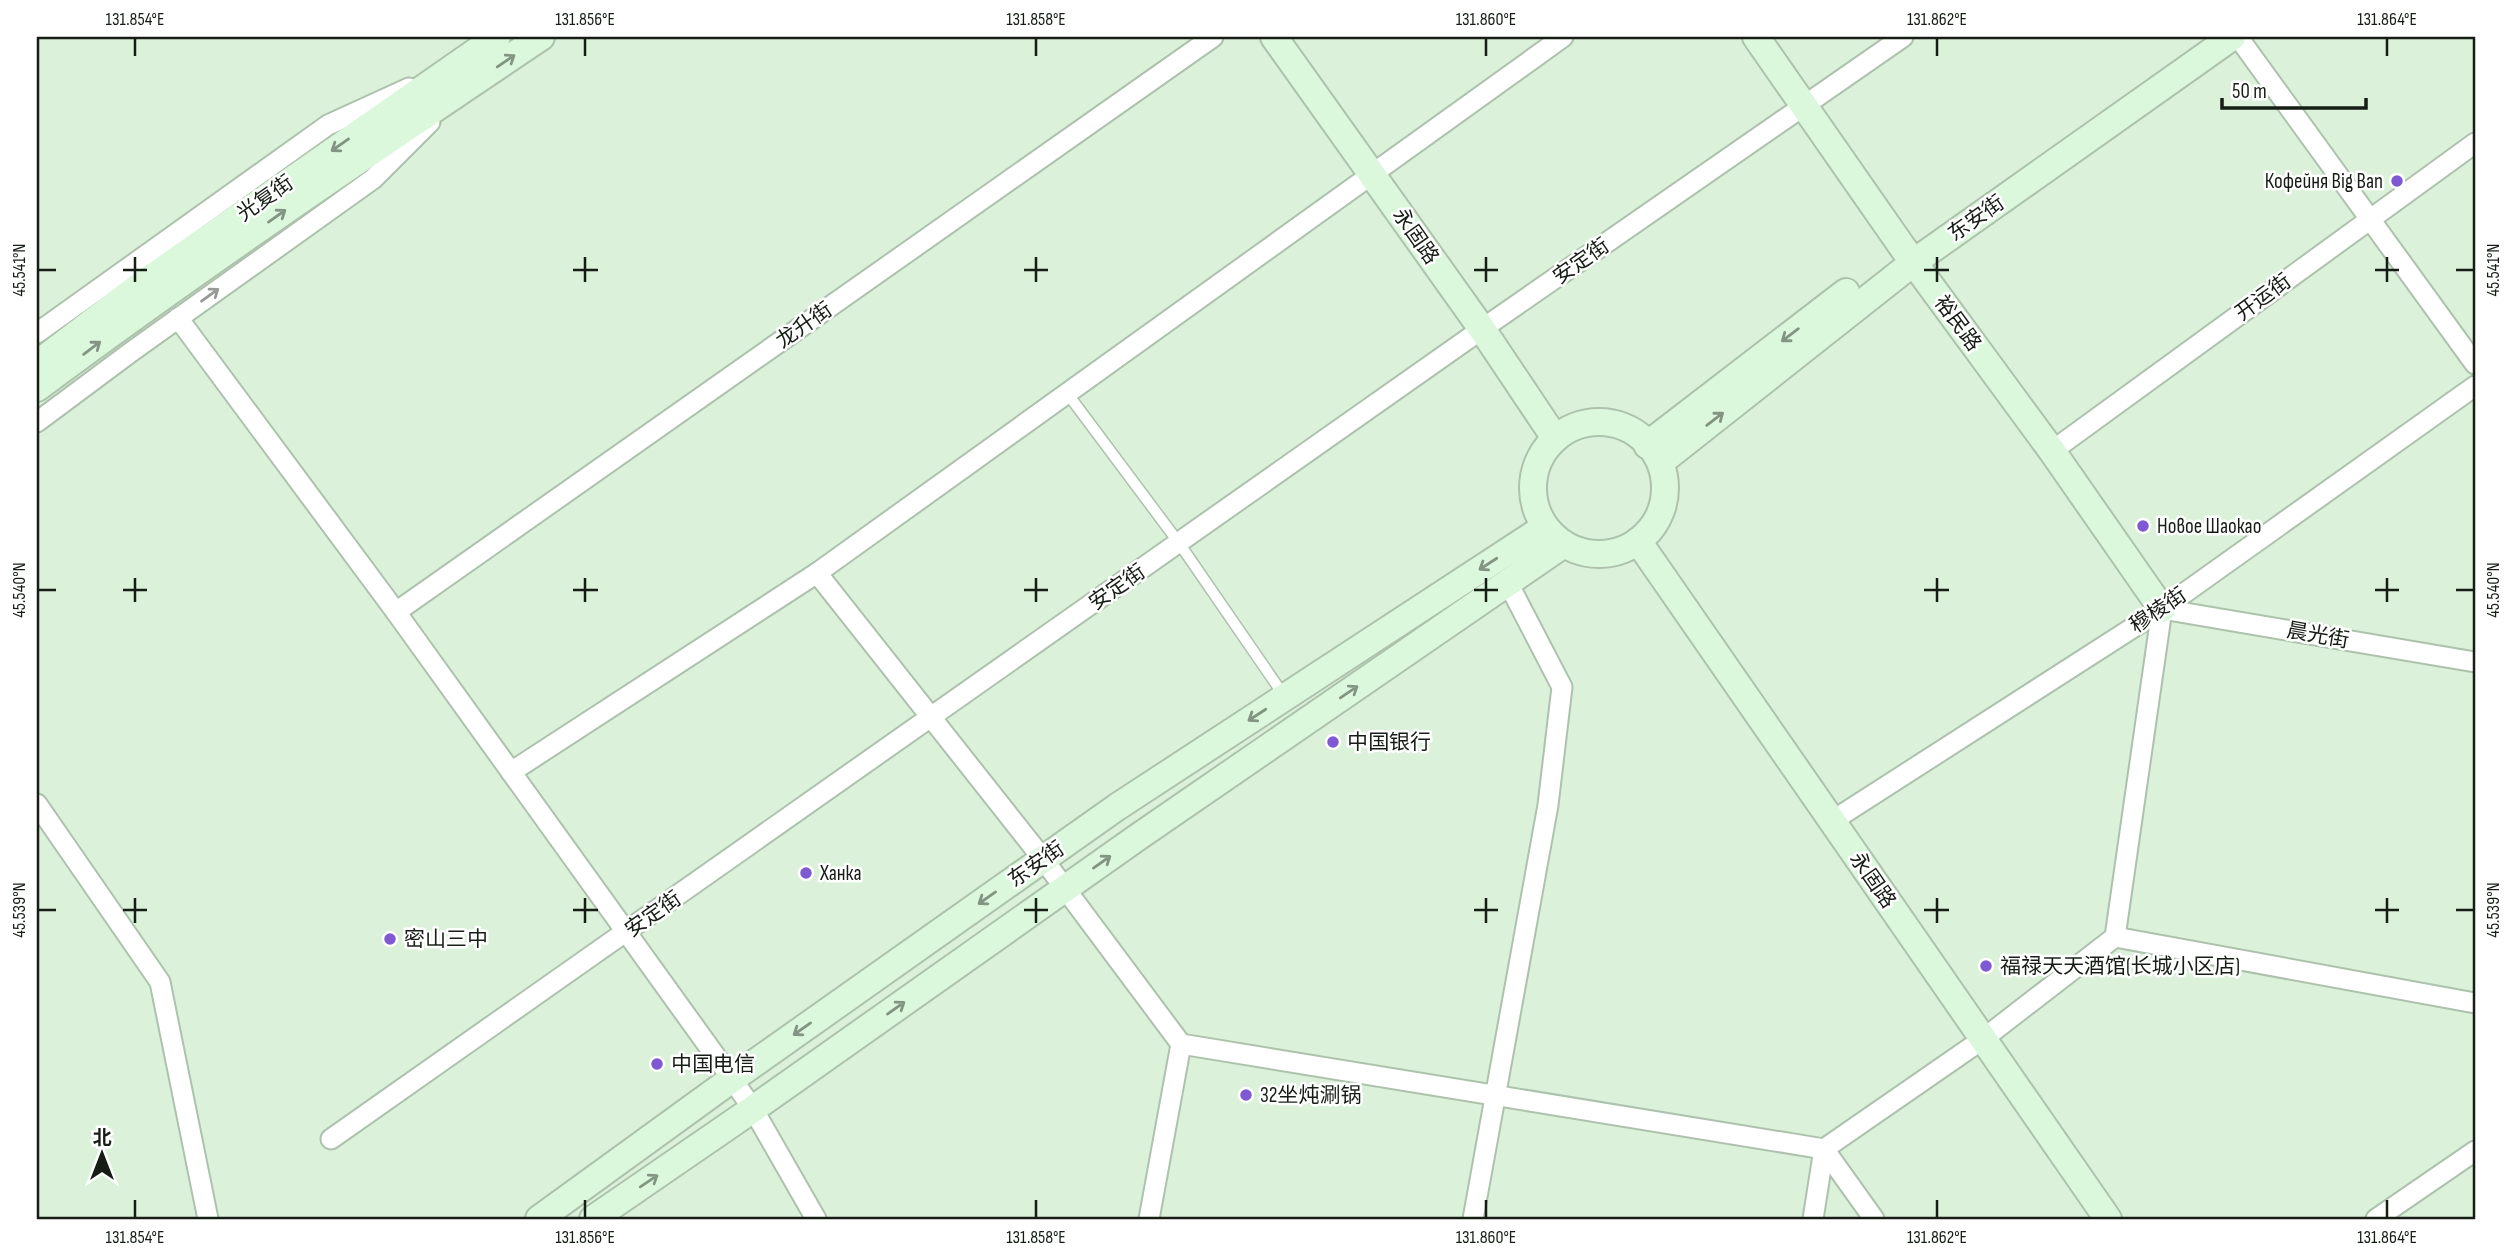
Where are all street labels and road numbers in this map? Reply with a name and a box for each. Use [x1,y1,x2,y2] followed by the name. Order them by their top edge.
[232,170,298,227] street label: 光复街
[1943,190,2009,247] street label: 东安街
[1387,203,1444,269] street label: 永固路
[1548,233,1614,290] street label: 安定街
[2230,269,2296,326] street label: 开运街
[1929,290,1986,356] street label: 裕民路
[771,297,837,354] street label: 龙升街
[1084,559,1150,616] street label: 安定街
[2125,582,2191,638] street label: 穆棱街
[2285,618,2351,653] street label: 晨光街
[1003,836,1069,893] street label: 东安街
[1844,847,1901,913] street label: 永固路
[620,886,686,943] street label: 安定街

